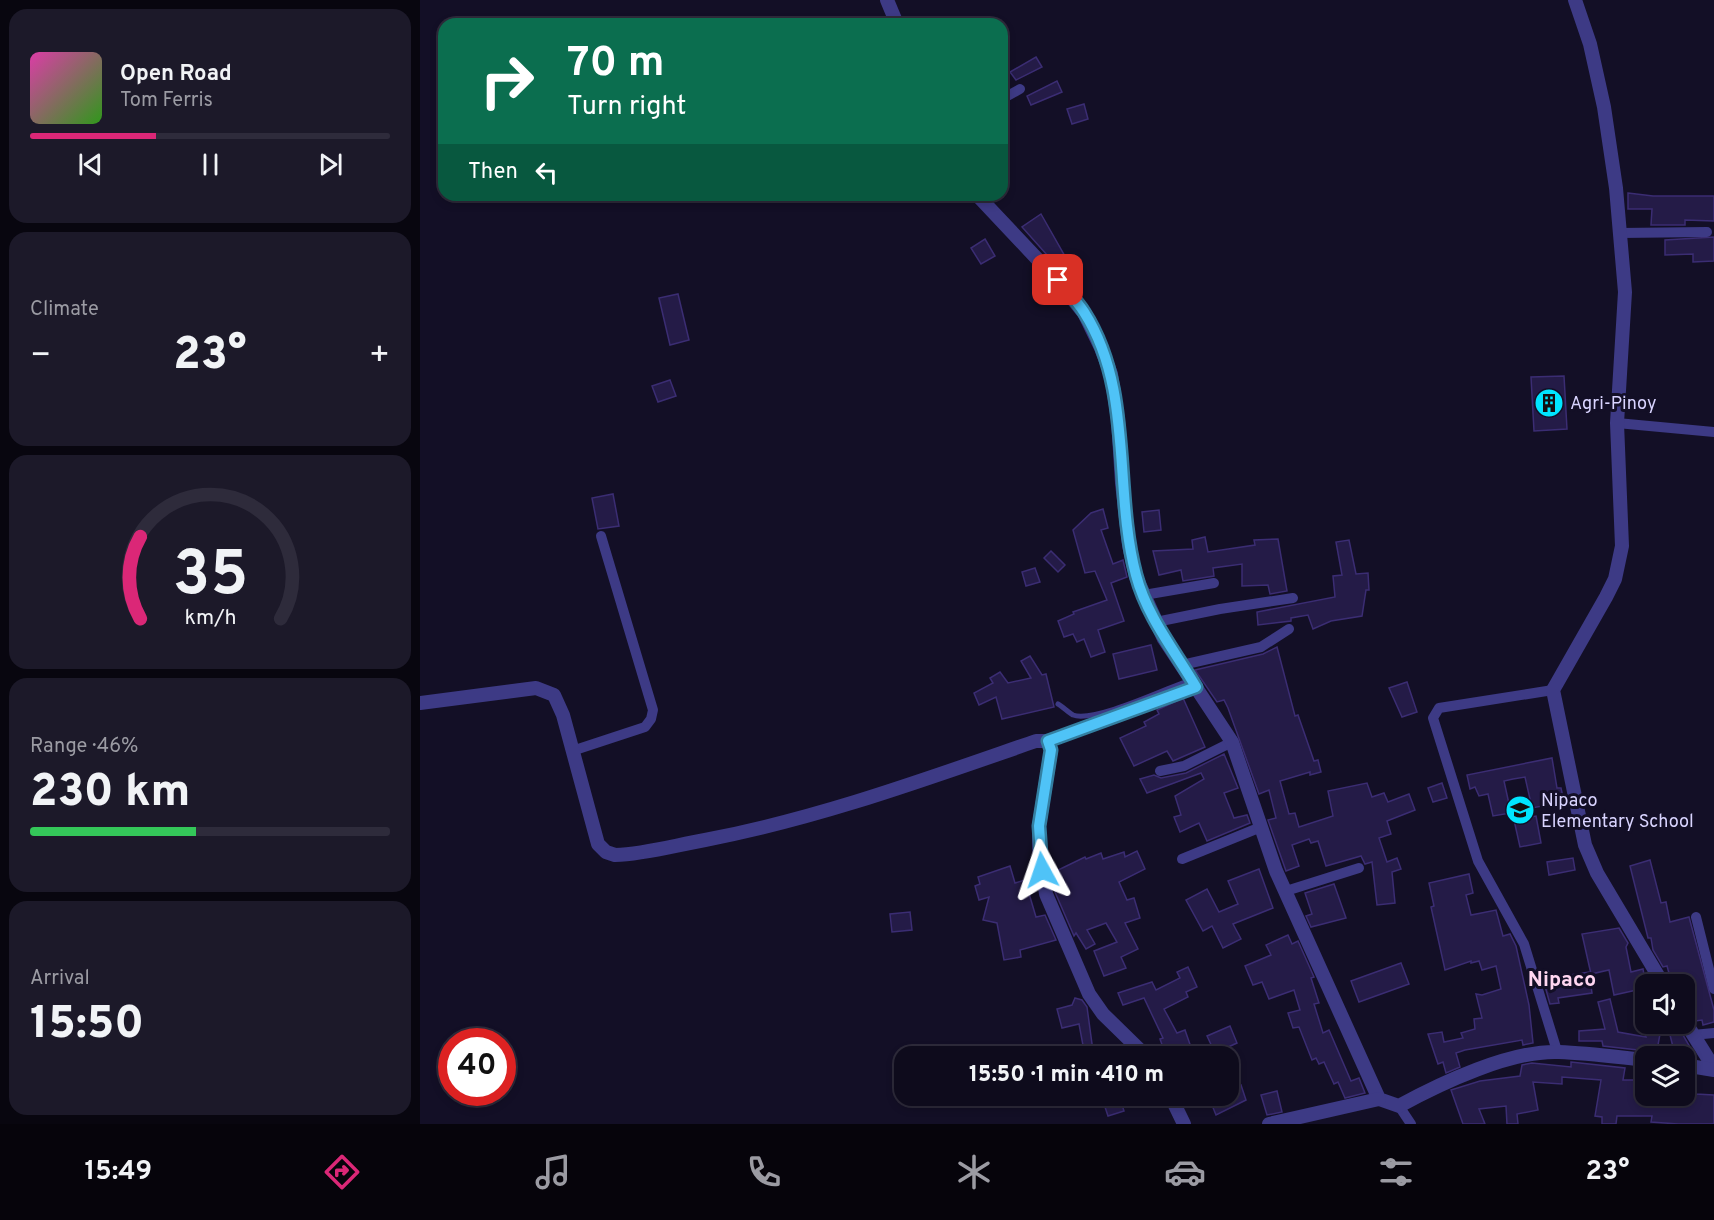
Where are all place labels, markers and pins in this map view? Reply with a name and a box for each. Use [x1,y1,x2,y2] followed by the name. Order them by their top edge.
[1032,254,1083,305] pin
[1533,387,1565,419] building icon: Agri-Pinoy
[1570,393,1657,416] place label: Agri-Pinoy
[1541,790,1694,834] place label: Nipaco Elementary School
[1504,794,1536,826] school or university icon: Nipaco Elementary School

